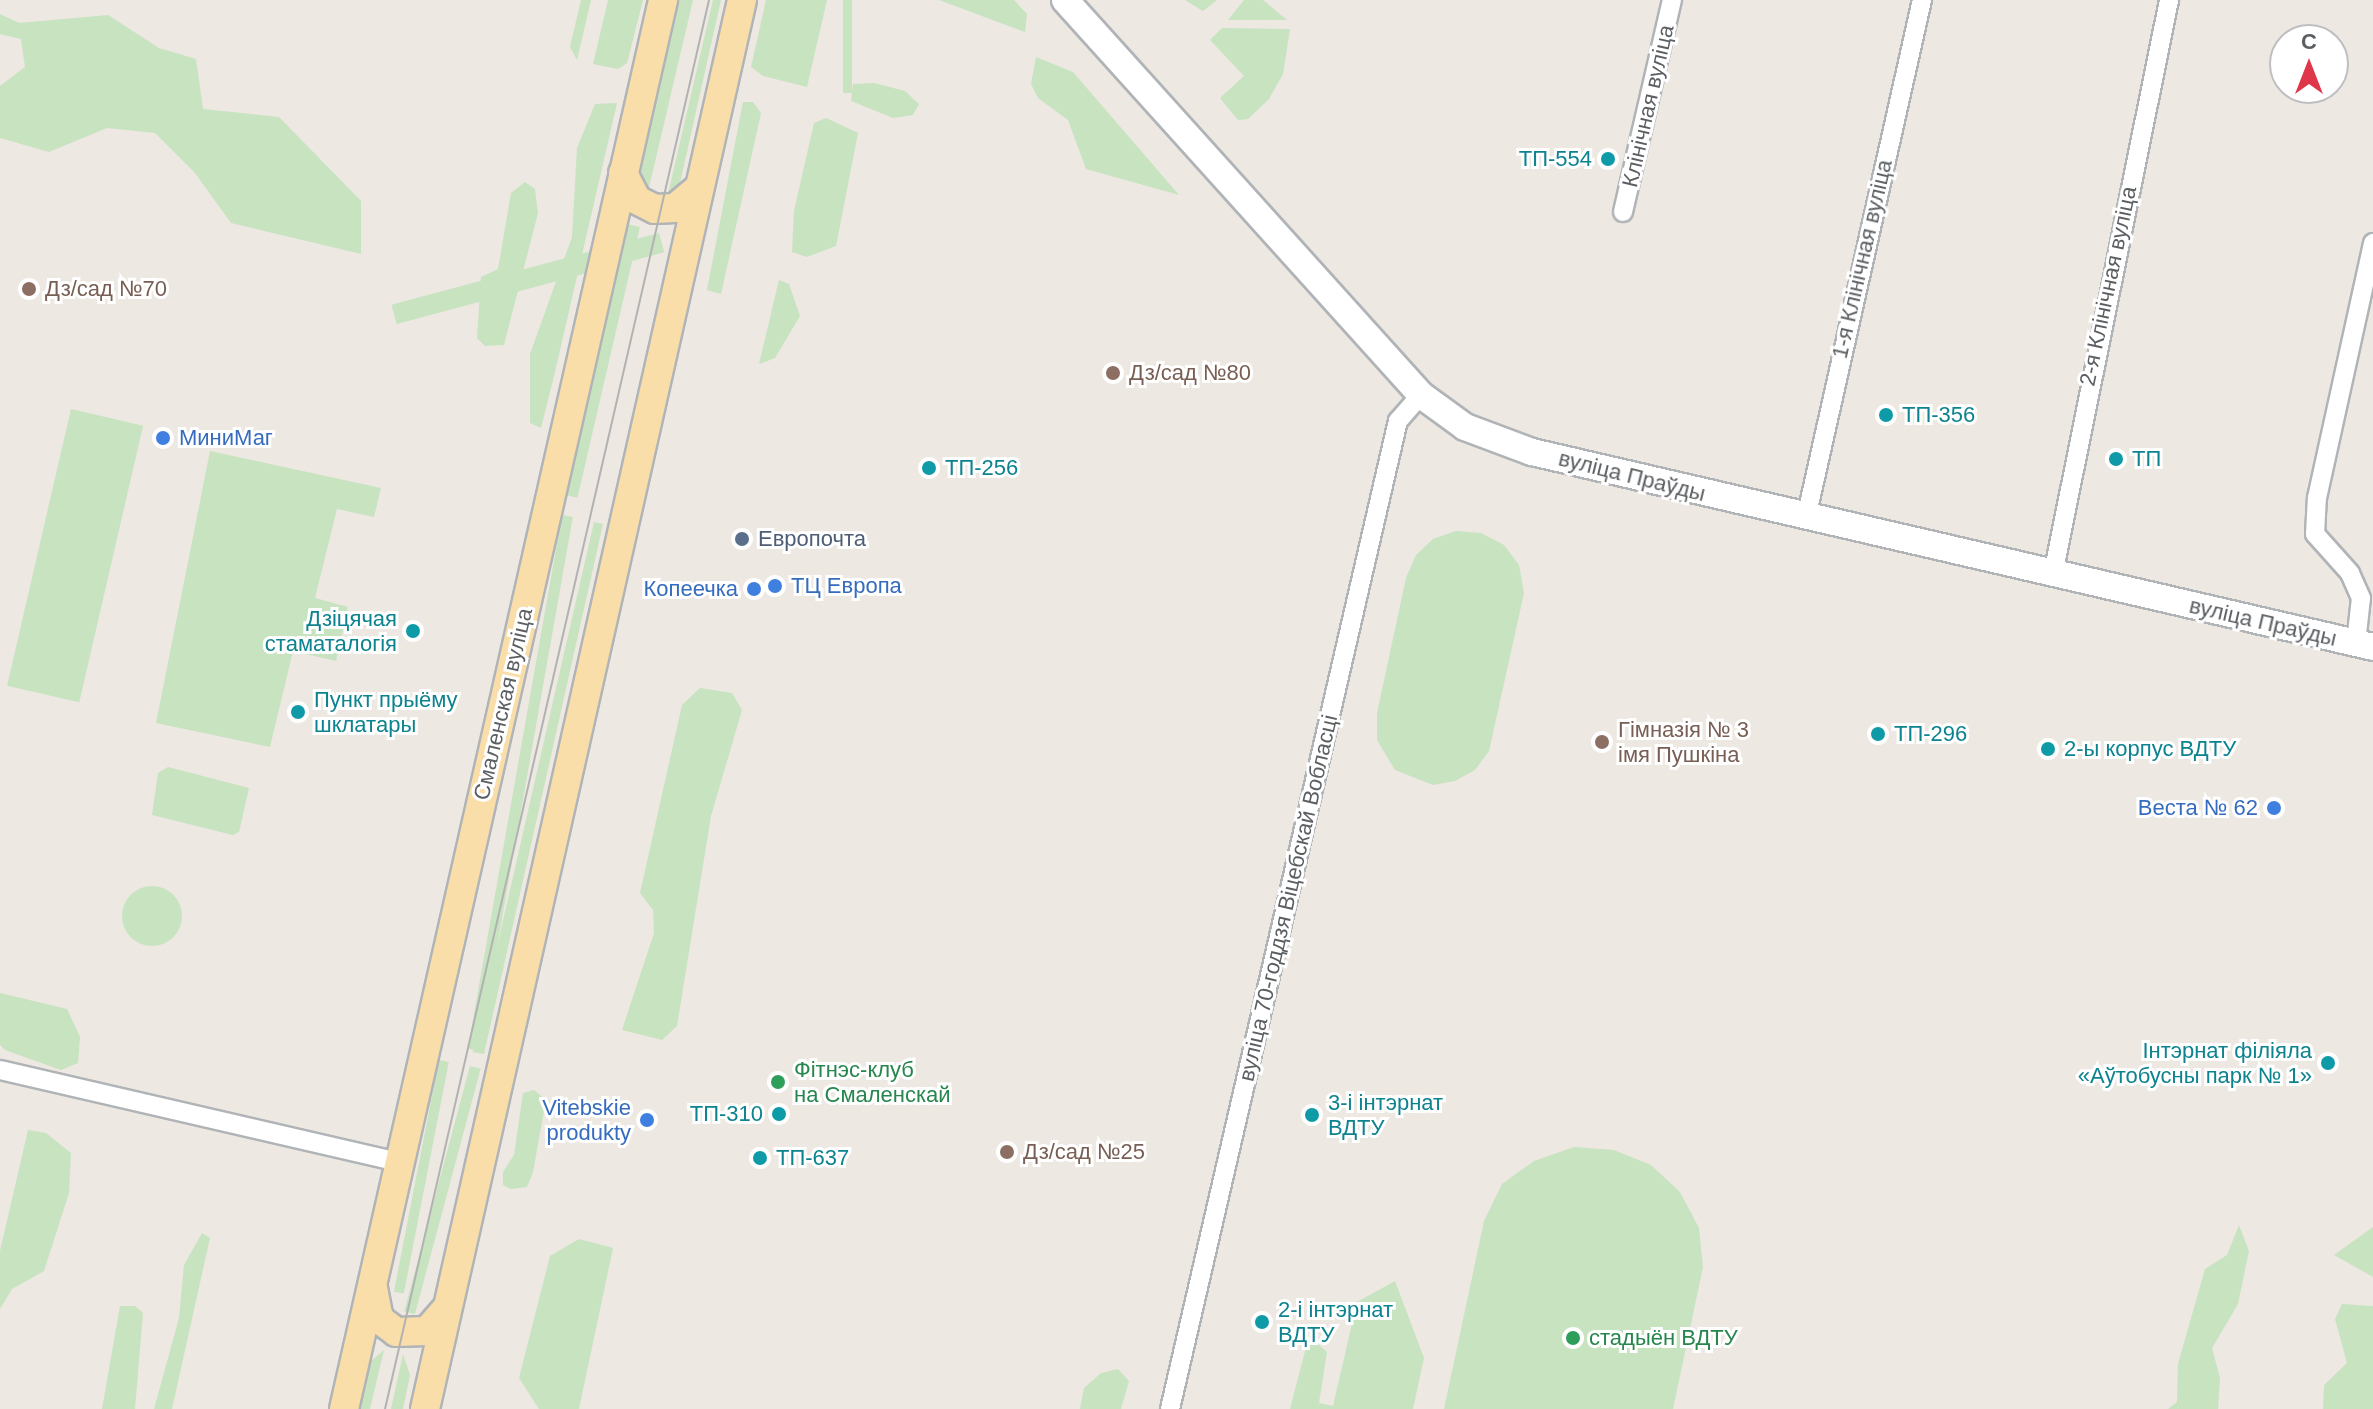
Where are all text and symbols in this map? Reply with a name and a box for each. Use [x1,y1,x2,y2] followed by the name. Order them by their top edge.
[1616,22,1680,190] street label: Клінічная вуліца
[2269,24,2349,104] north arrow
[2301,29,2317,54] text: С
[1519,146,1592,172] place label: ТП-554
[1599,150,1617,168] marker: ТП-554
[1826,157,1898,361] street label: 1-я Клінічная вуліца
[2074,184,2142,388] street label: 2-я Клінічная вуліца
[45,276,167,302] place label: Дз/сад №70
[20,280,38,298] marker: Дз/сад №70
[1129,360,1251,386] place label: Дз/сад №80
[1104,364,1122,382] marker: Дз/сад №80
[1902,402,1975,428] place label: ТП-356
[1877,406,1895,424] marker: ТП-356
[179,425,273,451] place label: МиниМаг
[154,429,172,447] marker: МиниМаг
[1556,445,1708,507] street label: вуліца Праўды
[2132,446,2161,472] place label: ТП
[2107,450,2125,468] marker: ТП
[945,455,1018,481] place label: ТП-256
[920,459,938,477] marker: ТП-256
[758,526,866,552] place label: Европочта
[733,530,751,548] marker: Европочта
[791,573,902,599] place label: ТЦ Европа
[643,576,738,602] place label: Копеечка
[766,577,784,595] marker: ТЦ Европа
[745,580,763,598] marker: Копеечка
[2187,592,2339,652] street label: вуліца Праўды
[265,605,397,656] place label: Дзіцячая стаматалогія
[468,605,538,803] street label: Смаленская вуліца
[404,622,422,640] marker: Дзіцячая стаматалогія
[314,686,458,738] place label: Пункт прыёму шклатары
[289,703,307,721] marker: Пункт прыёму шклатары
[1233,712,1343,1084] street label: вуліца 70-годдзя Віцебскай Вобласці
[1618,716,1749,768] place label: Гімназія № 3 імя Пушкіна
[1894,721,1967,747] place label: ТП-296
[1869,725,1887,743] marker: ТП-296
[1593,733,1611,751] marker: Гімназія № 3 імя Пушкіна
[2064,736,2236,762] place label: 2-ы корпус ВДТУ
[2039,740,2057,758] marker: 2-ы корпус ВДТУ
[2138,795,2258,821] place label: Веста № 62
[2265,799,2283,817] marker: Веста № 62
[2078,1037,2312,1088] place label: Інтэрнат філіяла «Аўтобусны парк № 1»
[2319,1054,2337,1072] marker: Інтэрнат філіяла «Аўтобусны парк № 1»
[794,1056,951,1108] place label: Фітнэс-клуб на Смаленскай
[769,1073,787,1091] marker: Фітнэс-клуб на Смаленскай
[1328,1089,1443,1140] place label: 3-і інтэрнат ВДТУ
[542,1094,631,1146] place label: Vitebskie produkty
[690,1101,763,1127] place label: ТП-310
[770,1105,788,1123] marker: ТП-310
[1303,1106,1321,1124] marker: 3-і інтэрнат ВДТУ
[638,1111,656,1129] marker: Vitebskie produkty
[1023,1139,1145,1165] place label: Дз/сад №25
[998,1143,1016,1161] marker: Дз/сад №25
[776,1145,849,1171] place label: ТП-637
[751,1149,769,1167] marker: ТП-637
[1278,1296,1393,1348] place label: 2-і інтэрнат ВДТУ
[1253,1313,1271,1331] marker: 2-і інтэрнат ВДТУ
[1589,1325,1738,1351] place label: стадыён ВДТУ
[1564,1329,1582,1347] marker: стадыён ВДТУ

